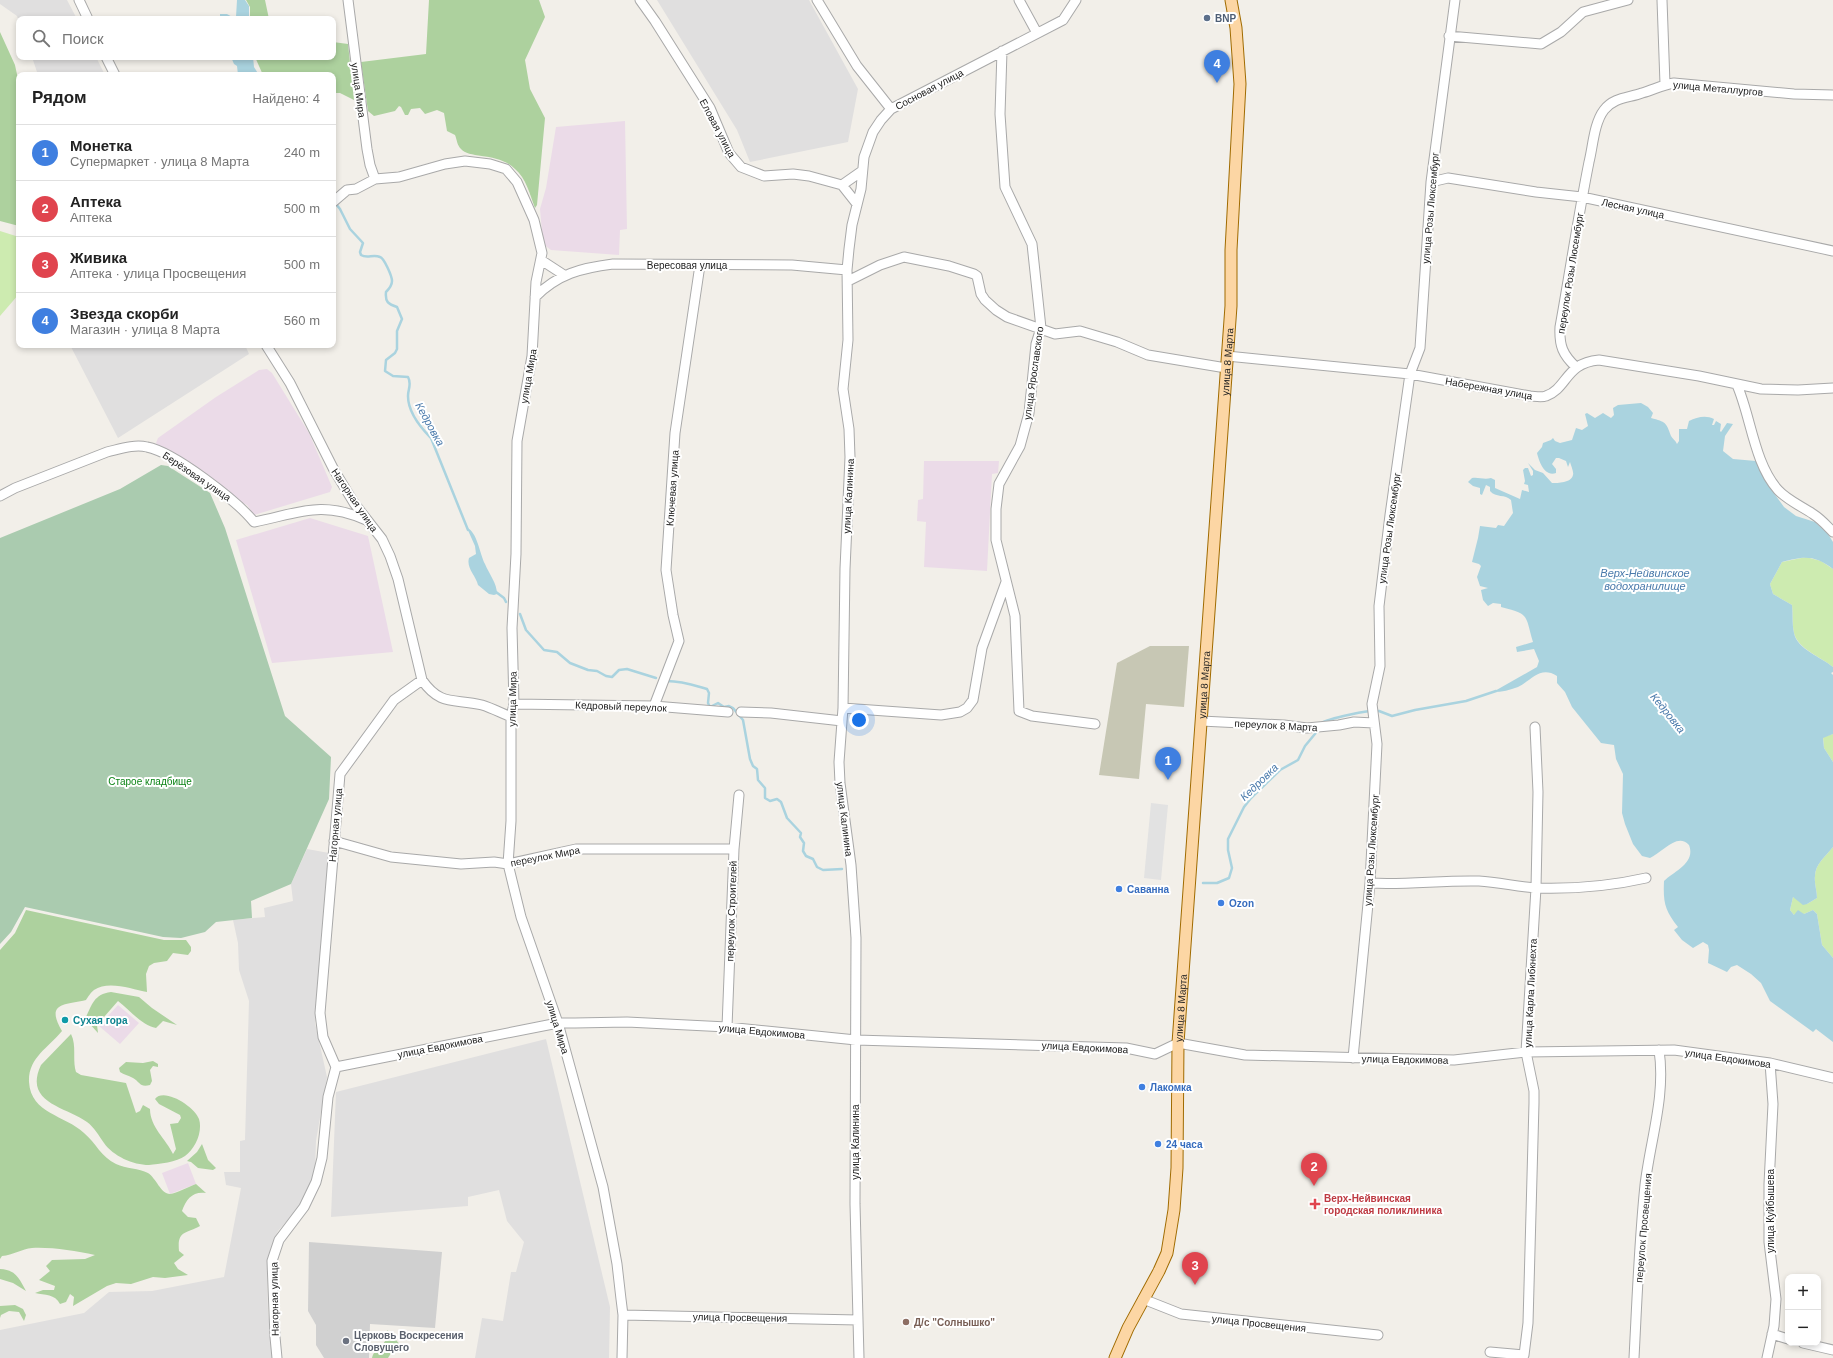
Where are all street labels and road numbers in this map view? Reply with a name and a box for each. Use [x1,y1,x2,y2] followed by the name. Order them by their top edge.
[349,62,368,119] street label: улица Мира
[893,67,965,112] street label: Сосновая улица
[1672,79,1763,98] street label: улица Металлургов
[698,97,738,160] street label: Еловая улица
[1420,151,1441,264] street label: улица Розы Люксембург
[1600,196,1666,221] street label: Лесная улица
[1555,211,1586,335] street label: переулок Розы Люсембург
[647,260,728,271] street label: Вересовая улица
[1021,325,1046,421] street label: улица Ярославского
[1220,327,1235,396] street label: улица 8 Марта
[518,347,539,404] street label: улица Мира
[1444,375,1534,402] street label: Набережная улица
[664,449,681,526] street label: Ключевая улица
[161,450,233,504] street label: Берёзовая улица
[841,458,856,534] street label: улица Калинина
[329,466,380,534] street label: Нагорная улица
[1376,472,1403,584] street label: улица Розы Люксембург
[1196,650,1212,719] street label: улица 8 Марта
[507,671,518,727] street label: улица Мира
[575,699,668,714] street label: Кедровый переулок
[1234,718,1318,733] street label: переулок 8 Марта
[834,781,855,858] street label: улица Калинина
[327,787,344,862] street label: Нагорная улица
[1362,793,1381,906] street label: улица Розы Люксембург
[509,844,581,869] street label: переулок Мира
[724,861,739,961] street label: переулок Строителей
[1522,938,1539,1048] street label: улица Карла Либкнехта
[1173,973,1189,1042] street label: улица 8 Марта
[544,999,571,1056] street label: улица Мира
[718,1022,806,1041] street label: улица Евдокимова
[396,1033,484,1060] street label: улица Евдокимова
[1041,1040,1129,1055] street label: улица Евдокимова
[1684,1047,1772,1070] street label: улица Евдокимова
[1362,1053,1449,1066] street label: улица Евдокимова
[850,1104,861,1180] street label: улица Калинина
[1765,1169,1776,1253] street label: улица Куйбышева
[1633,1173,1654,1283] street label: переулок Просвещения
[268,1261,281,1336] street label: Нагорная улица
[693,1311,787,1324] street label: улица Просвещения
[1211,1313,1307,1334] street label: улица Просвещения

